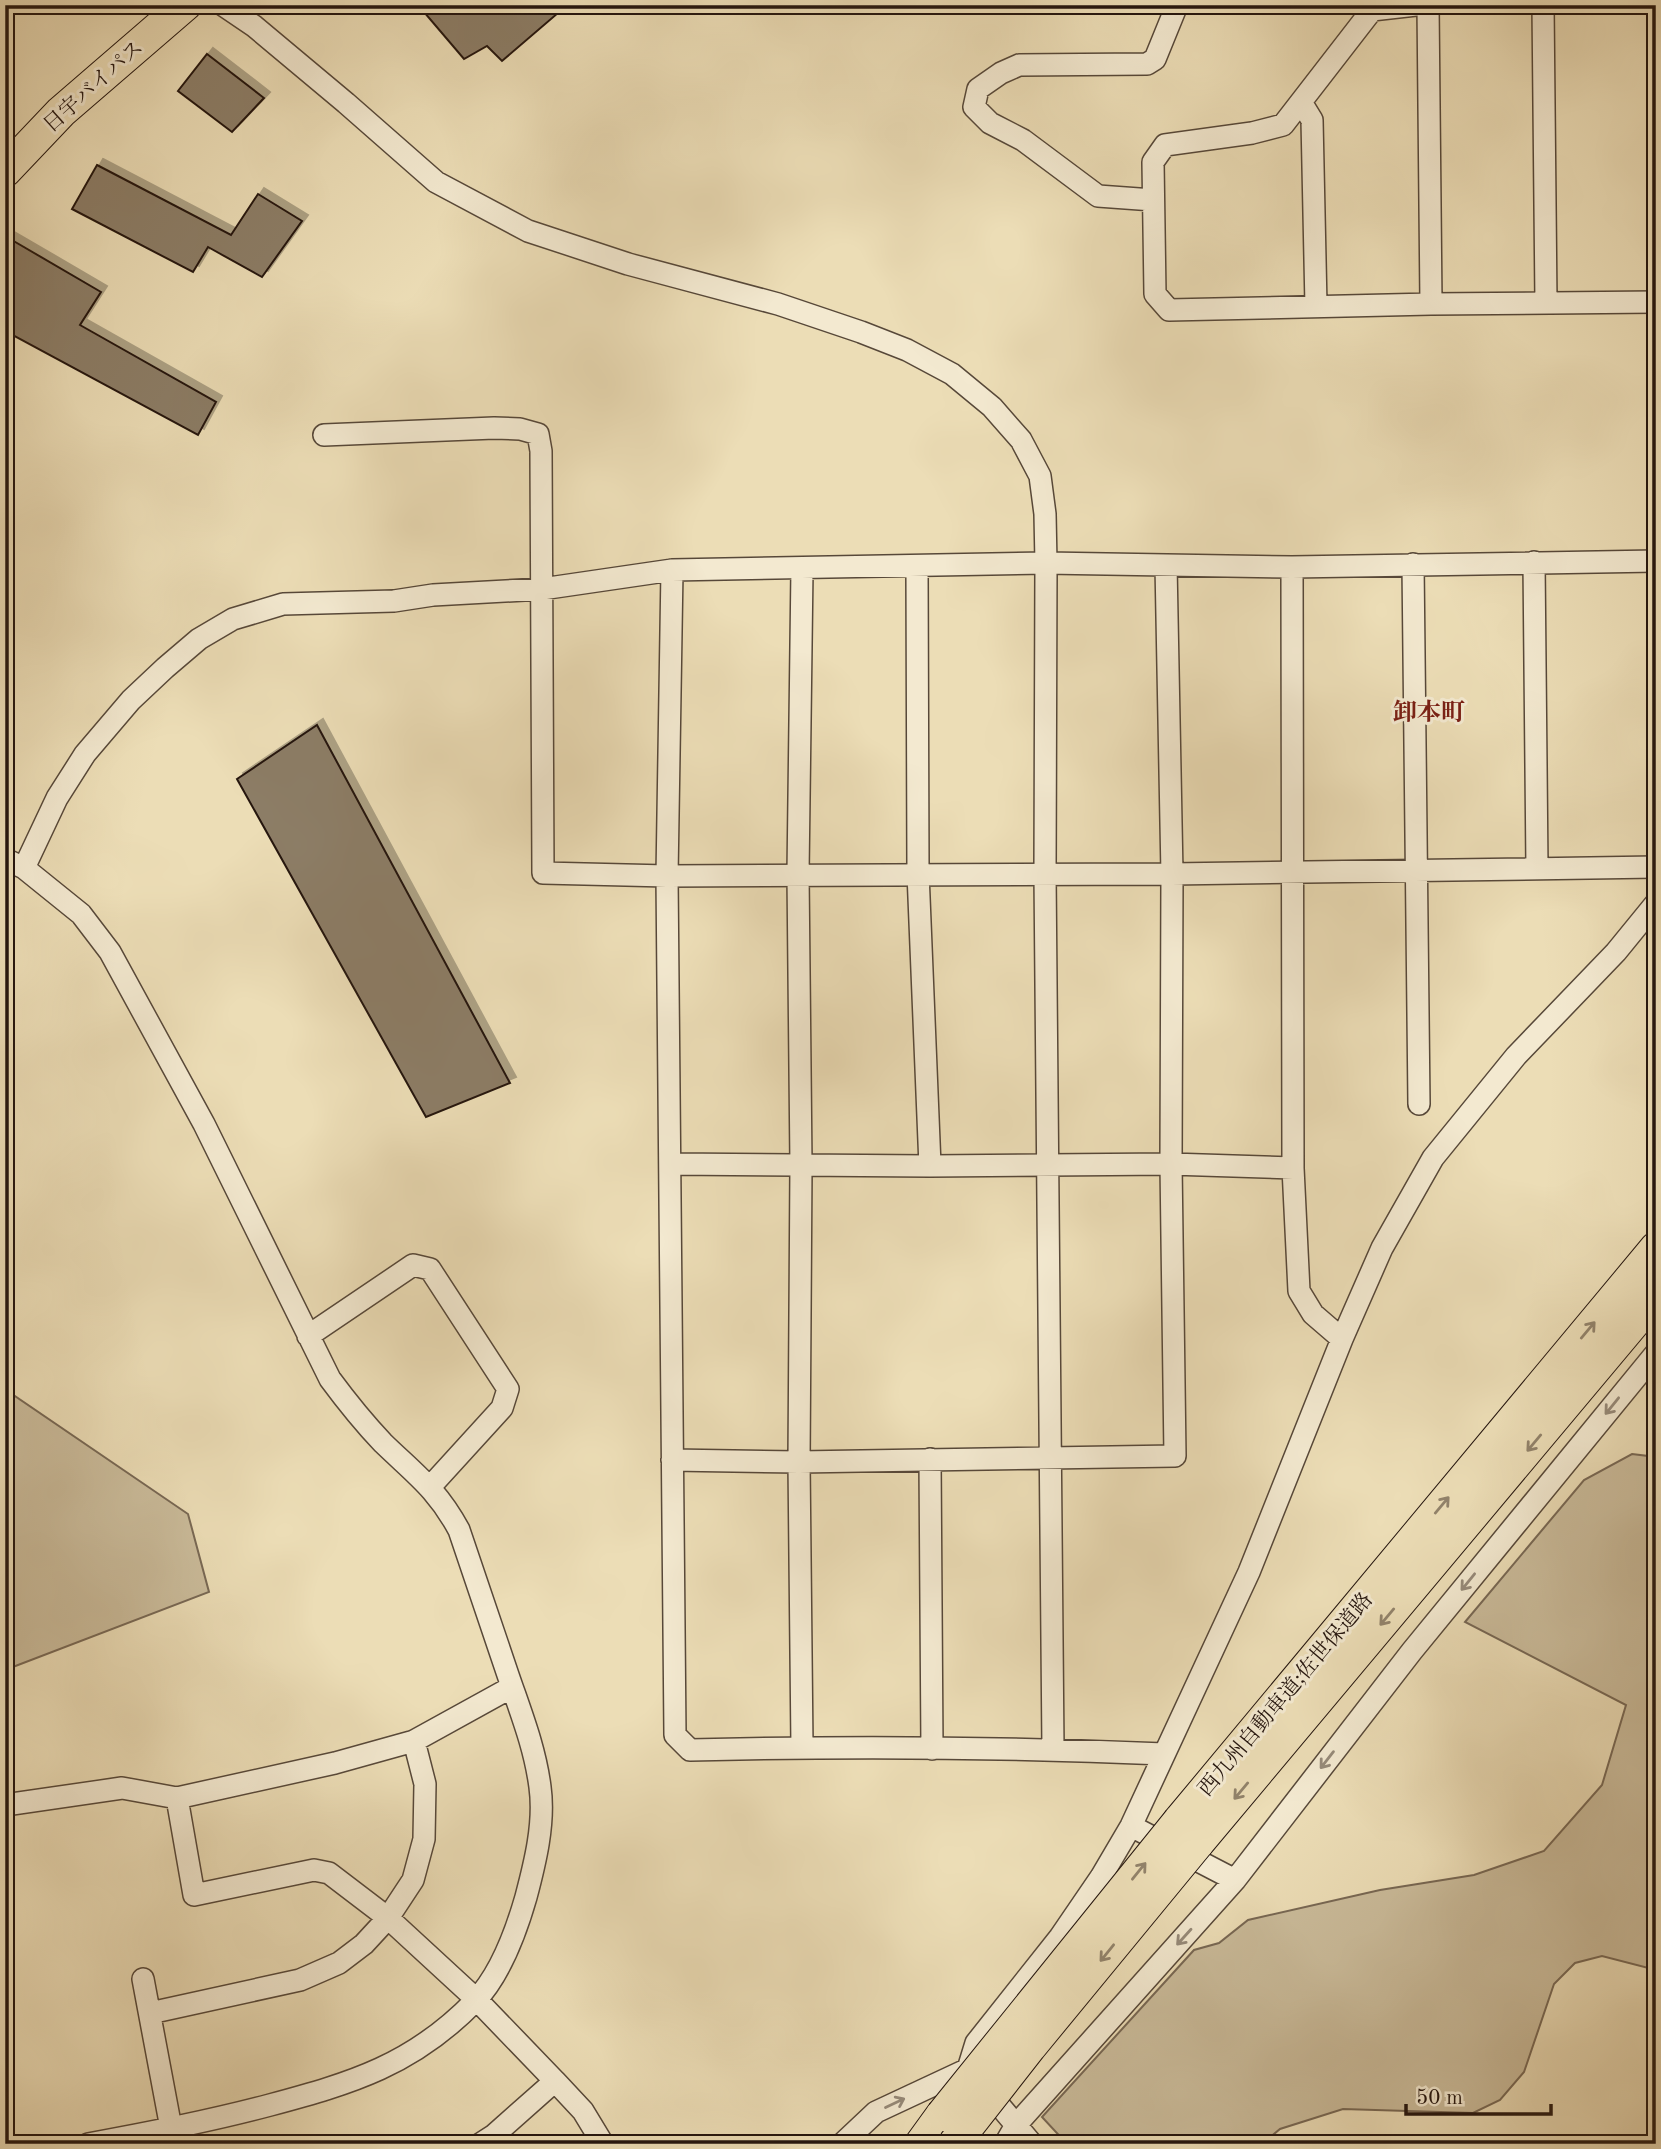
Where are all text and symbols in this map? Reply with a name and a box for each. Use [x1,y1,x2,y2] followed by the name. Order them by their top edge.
[39,36,148,137] street label: 日宇バイパス
[1393,699,1465,726] district label: 卸本町
[1580,1322,1596,1340] one-way arrow
[1605,1396,1620,1414] one-way arrow
[1526,1434,1542,1452] one-way arrow
[1434,1497,1450,1515] one-way arrow
[1461,1572,1476,1590] one-way arrow
[1194,1588,1377,1800] street label: 西九州自動車道;佐世保道路
[1379,1608,1395,1626] one-way arrow
[1320,1751,1335,1769] one-way arrow
[1233,1782,1249,1800] one-way arrow
[1131,1862,1146,1880] one-way arrow
[1176,1928,1192,1946] one-way arrow
[1099,1944,1115,1962] one-way arrow
[1406,2072,1551,2116] scale bar
[1416,2088,1463,2109] text: 50 m
[884,2095,905,2109] one-way arrow

